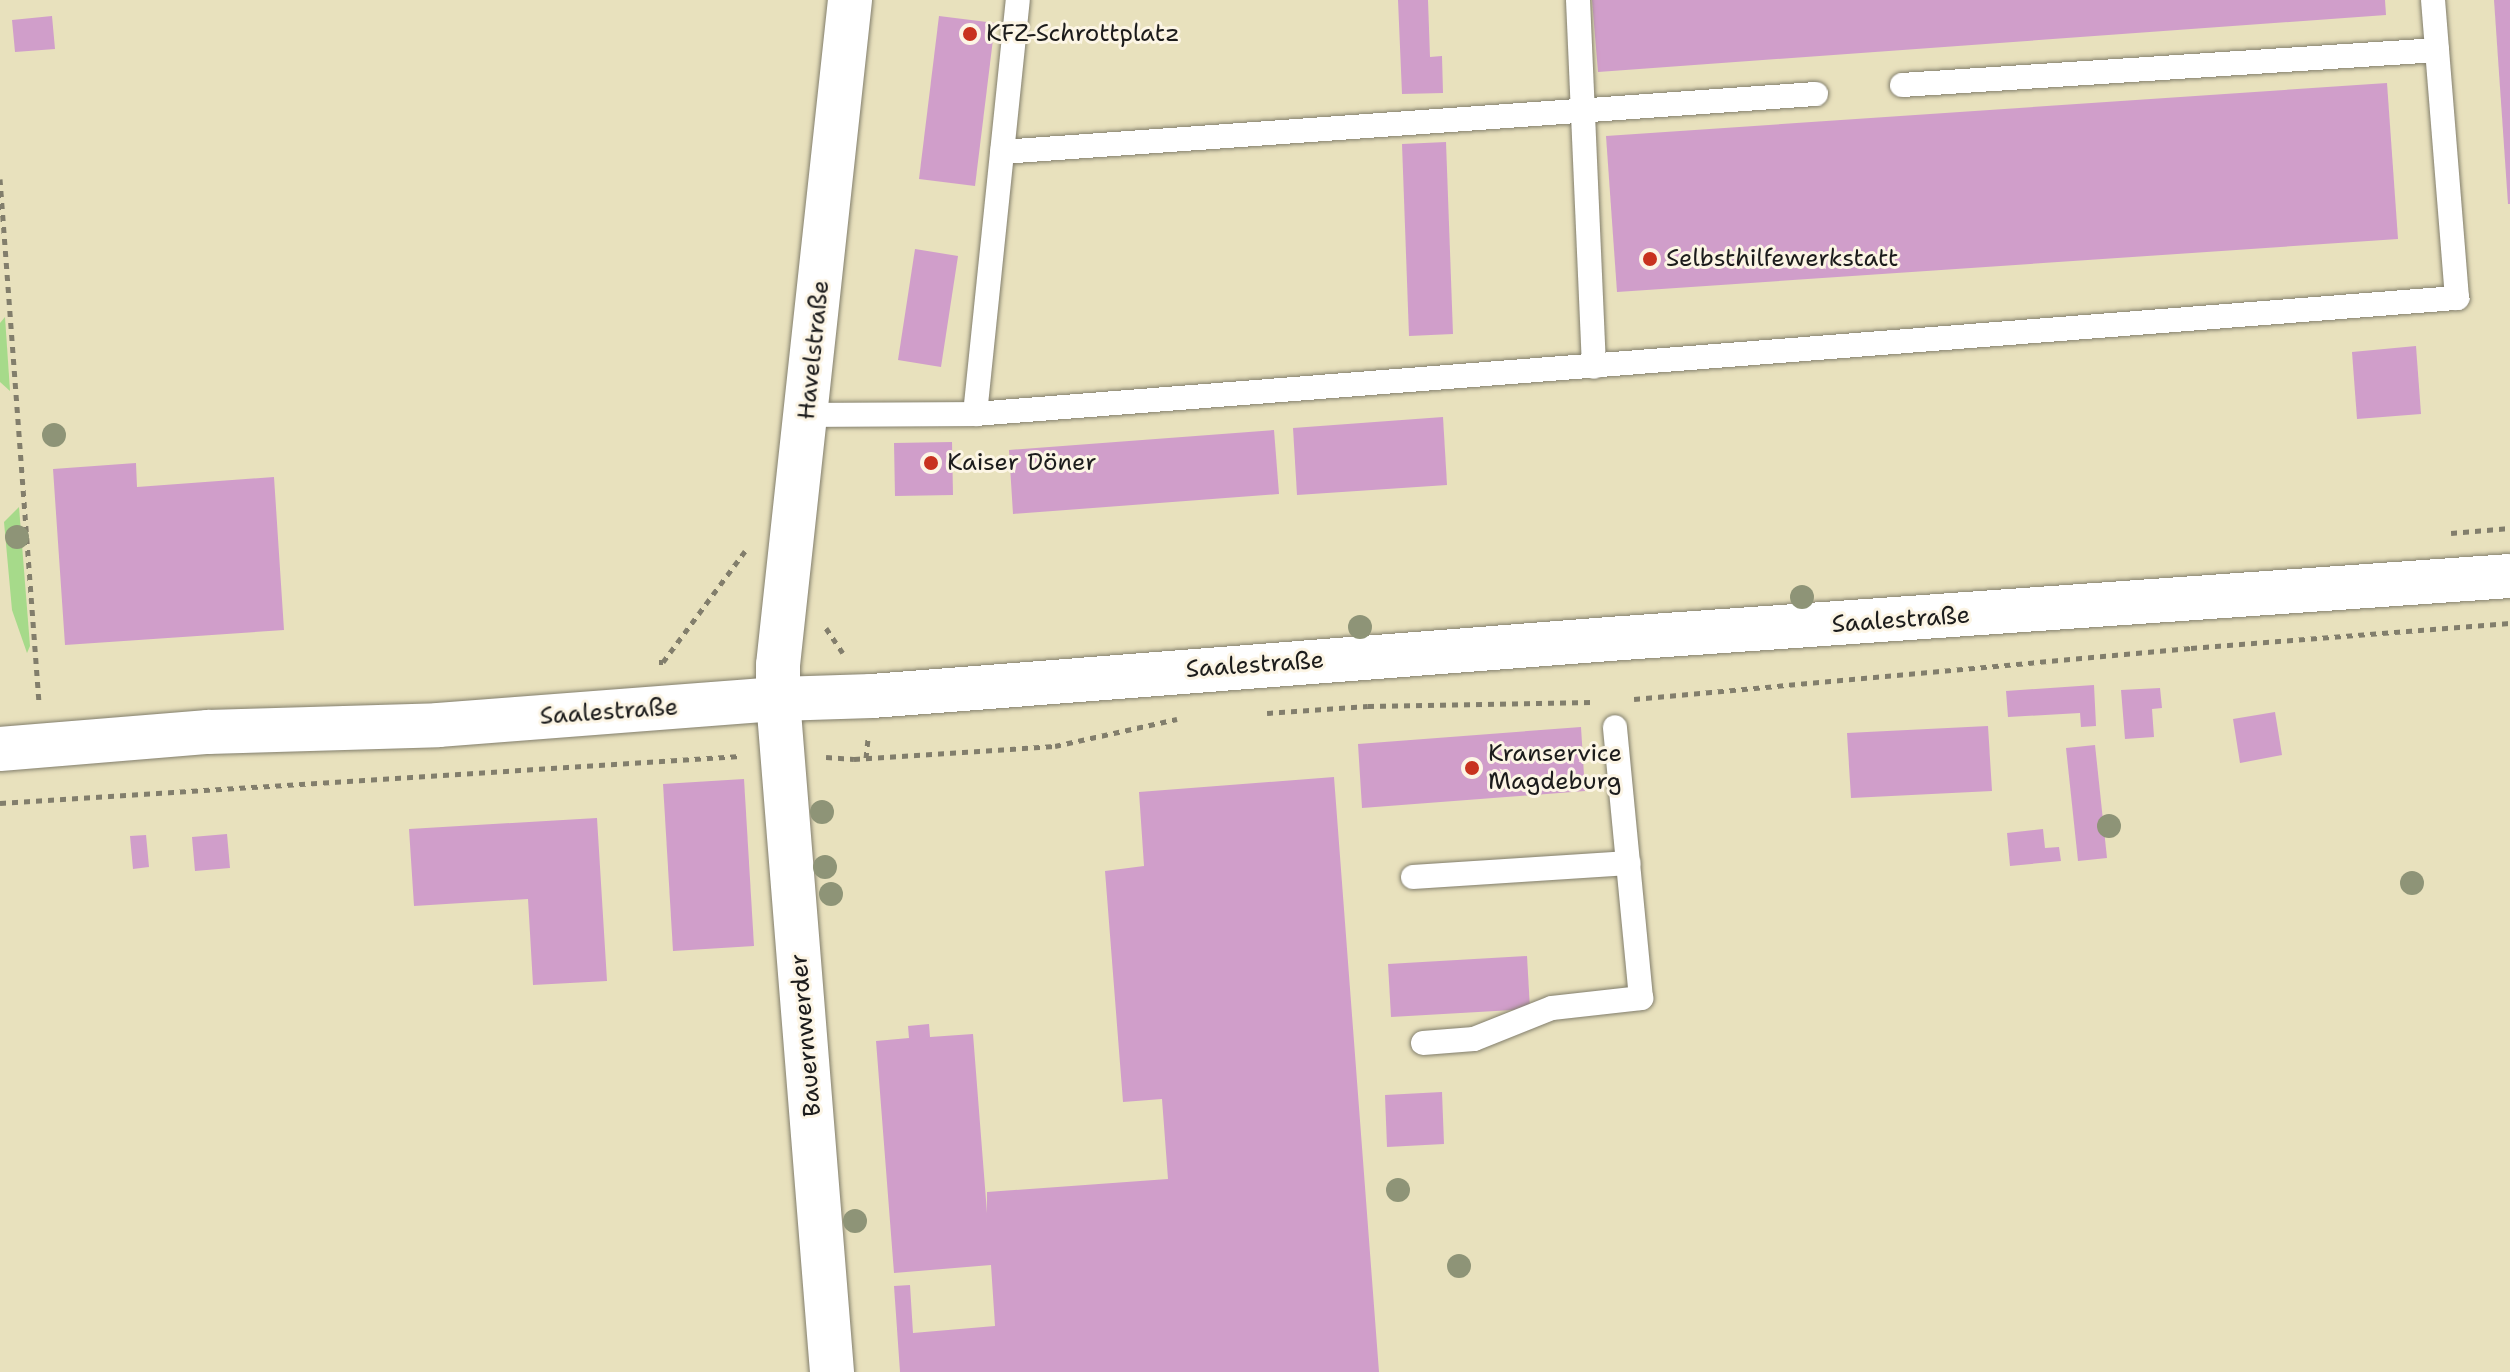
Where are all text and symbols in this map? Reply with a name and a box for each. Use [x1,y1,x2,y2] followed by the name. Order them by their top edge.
[986,20,1180,48] place label: KFZ-Schrottplatz
[961,25,979,43] marker: KFZ-Schrottplatz
[1666,245,1899,273] place label: Selbsthilfewerkstatt
[1641,250,1659,268] marker: Selbsthilfewerkstatt
[792,279,836,421] street label: Havelstraße
[947,449,1097,477] place label: Kaiser Döner
[922,454,940,472] marker: Kaiser Döner
[1831,601,1971,639] street label: Saalestraße
[1185,646,1325,684] street label: Saalestraße
[539,693,679,731] street label: Saalestraße
[1488,740,1622,796] place label: Kranservice Magdeburg
[1463,759,1481,777] marker: Kranservice Magdeburg
[785,952,827,1118] street label: Bauernwerder

